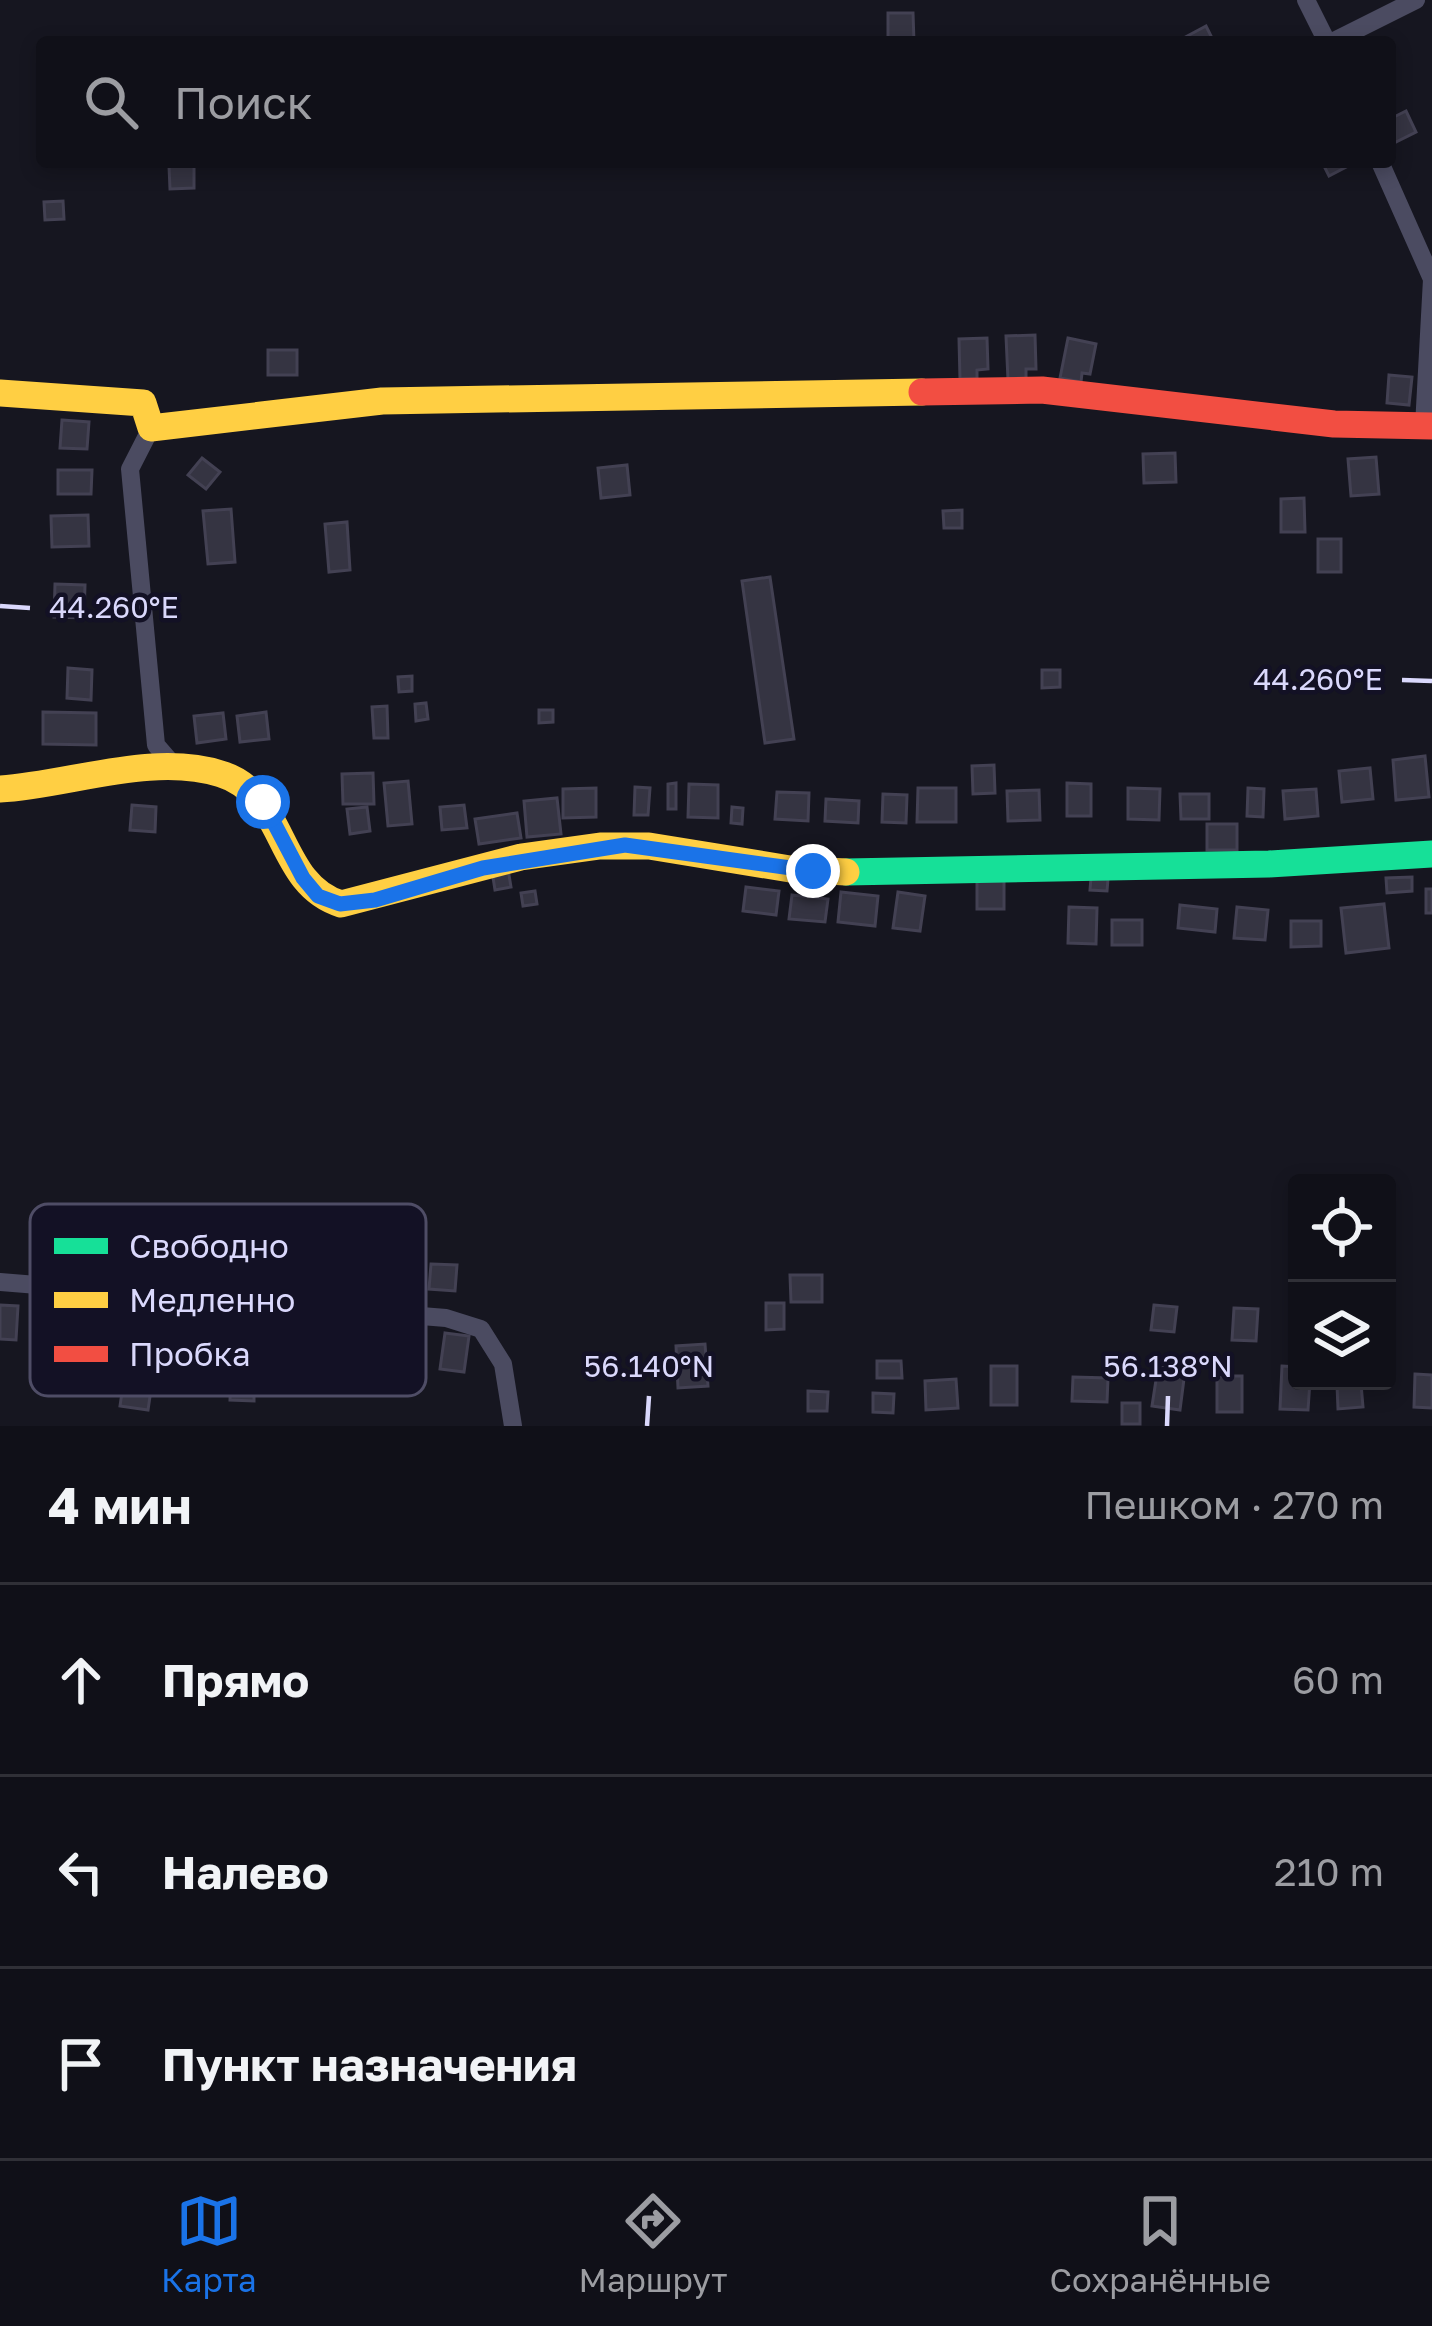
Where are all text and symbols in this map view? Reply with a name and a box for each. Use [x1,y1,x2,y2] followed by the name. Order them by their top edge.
[36,36,1396,168] search box
[78,69,144,135] icon: search
[174,75,313,129] text: Поиск
[49,589,179,625] text: 44.260°E
[1253,661,1383,697] text: 44.260°E
[236,775,290,829] route start
[786,844,840,898] route end
[1288,1174,1396,1390] map controls
[1288,1174,1396,1282] button: locate
[30,1204,426,1396] legend
[129,1226,289,1265] text: Свободно
[129,1280,295,1319] text: Медленно
[1288,1282,1396,1390] button: layers
[129,1334,251,1373] text: Пробка
[584,1348,714,1384] text: 56.140°N
[1103,1348,1233,1384] text: 56.138°N
[48,1474,192,1535] text: 4 мин
[1084,1481,1384,1528] text: Пешком · 270 m
[48,1647,114,1713] icon: ahead
[162,1653,309,1707] text: Прямо
[1292,1656,1384,1703] text: 60 m
[48,1839,114,1905] icon: left
[162,1845,329,1899] text: Налево
[1274,1848,1384,1895] text: 210 m
[48,2031,114,2097] icon: arrive
[162,2037,577,2091] text: Пункт назначения
[161,2188,257,2299] tab: Карта
[579,2188,728,2299] tab: Маршрут
[1050,2188,1271,2299] tab: Сохранённые

